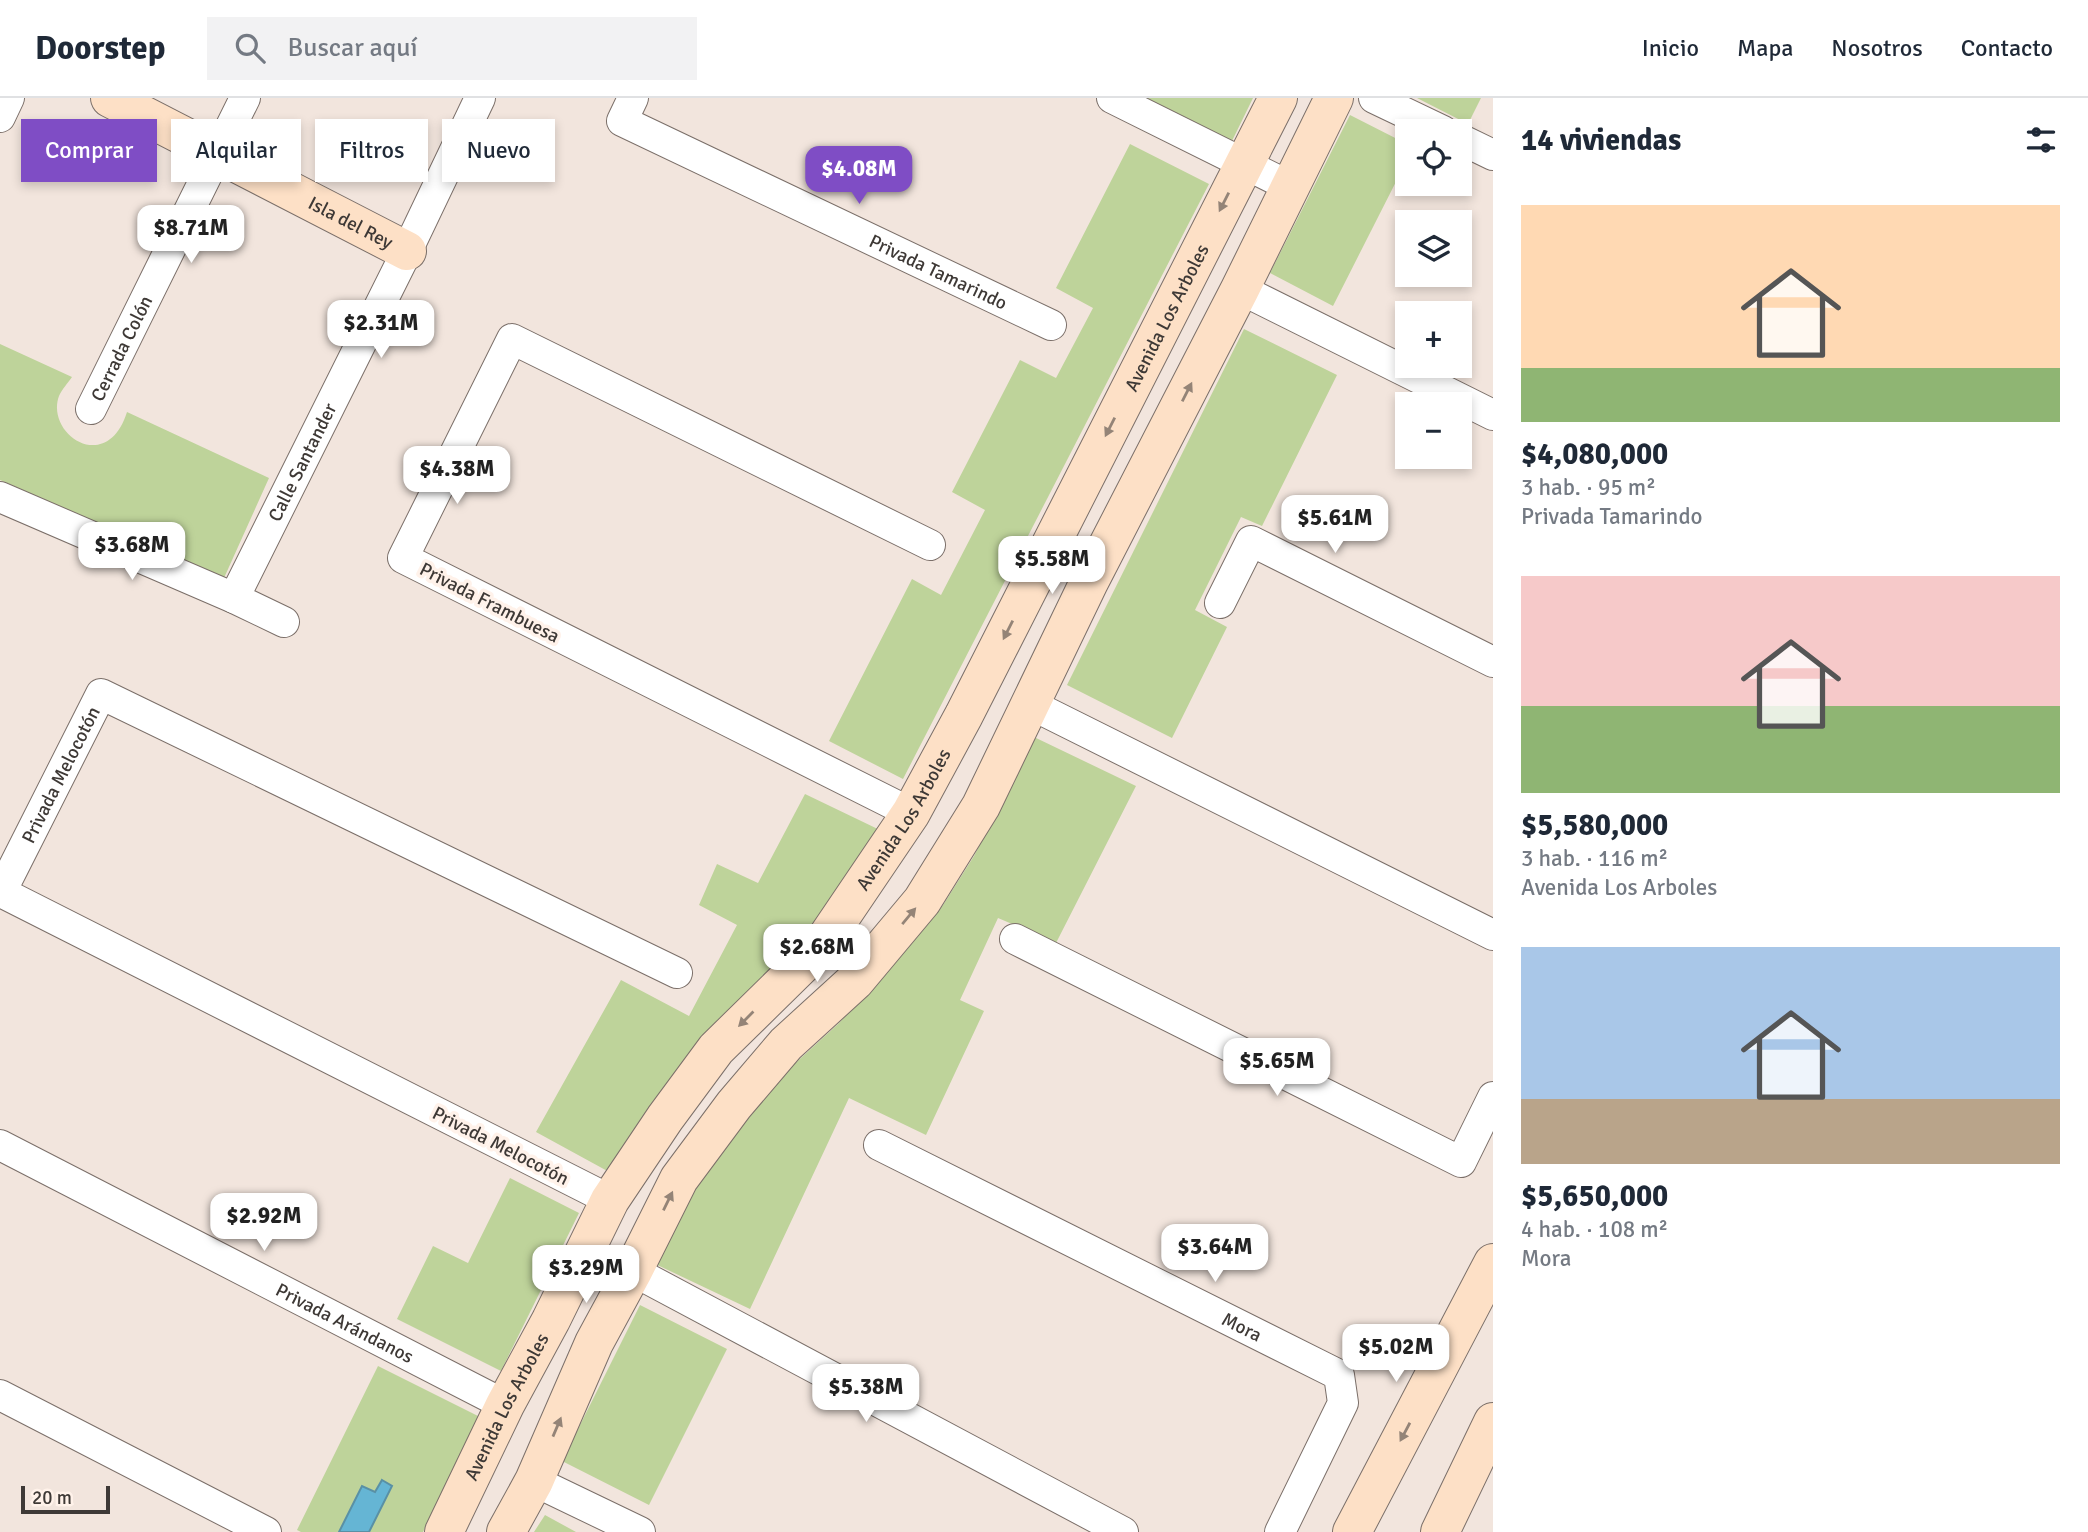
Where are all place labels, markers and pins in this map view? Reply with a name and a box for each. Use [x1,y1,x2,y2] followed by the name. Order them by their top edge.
[802,146,916,206] pin: $4.08M
[134,206,248,265] pin: $8.71M
[324,300,438,360] pin: $2.31M
[400,446,514,506] pin: $4.38M
[1278,496,1392,555] pin: $5.61M
[75,522,189,582] pin: $3.68M
[995,536,1109,596] pin: $5.58M
[760,924,874,984] pin: $2.68M
[1220,1038,1334,1098] pin: $5.65M
[207,1194,321,1253] pin: $2.92M
[1158,1224,1272,1284] pin: $3.64M
[529,1246,643,1305] pin: $3.29M
[1339,1324,1453,1384] pin: $5.02M
[809,1364,923,1424] pin: $5.38M

